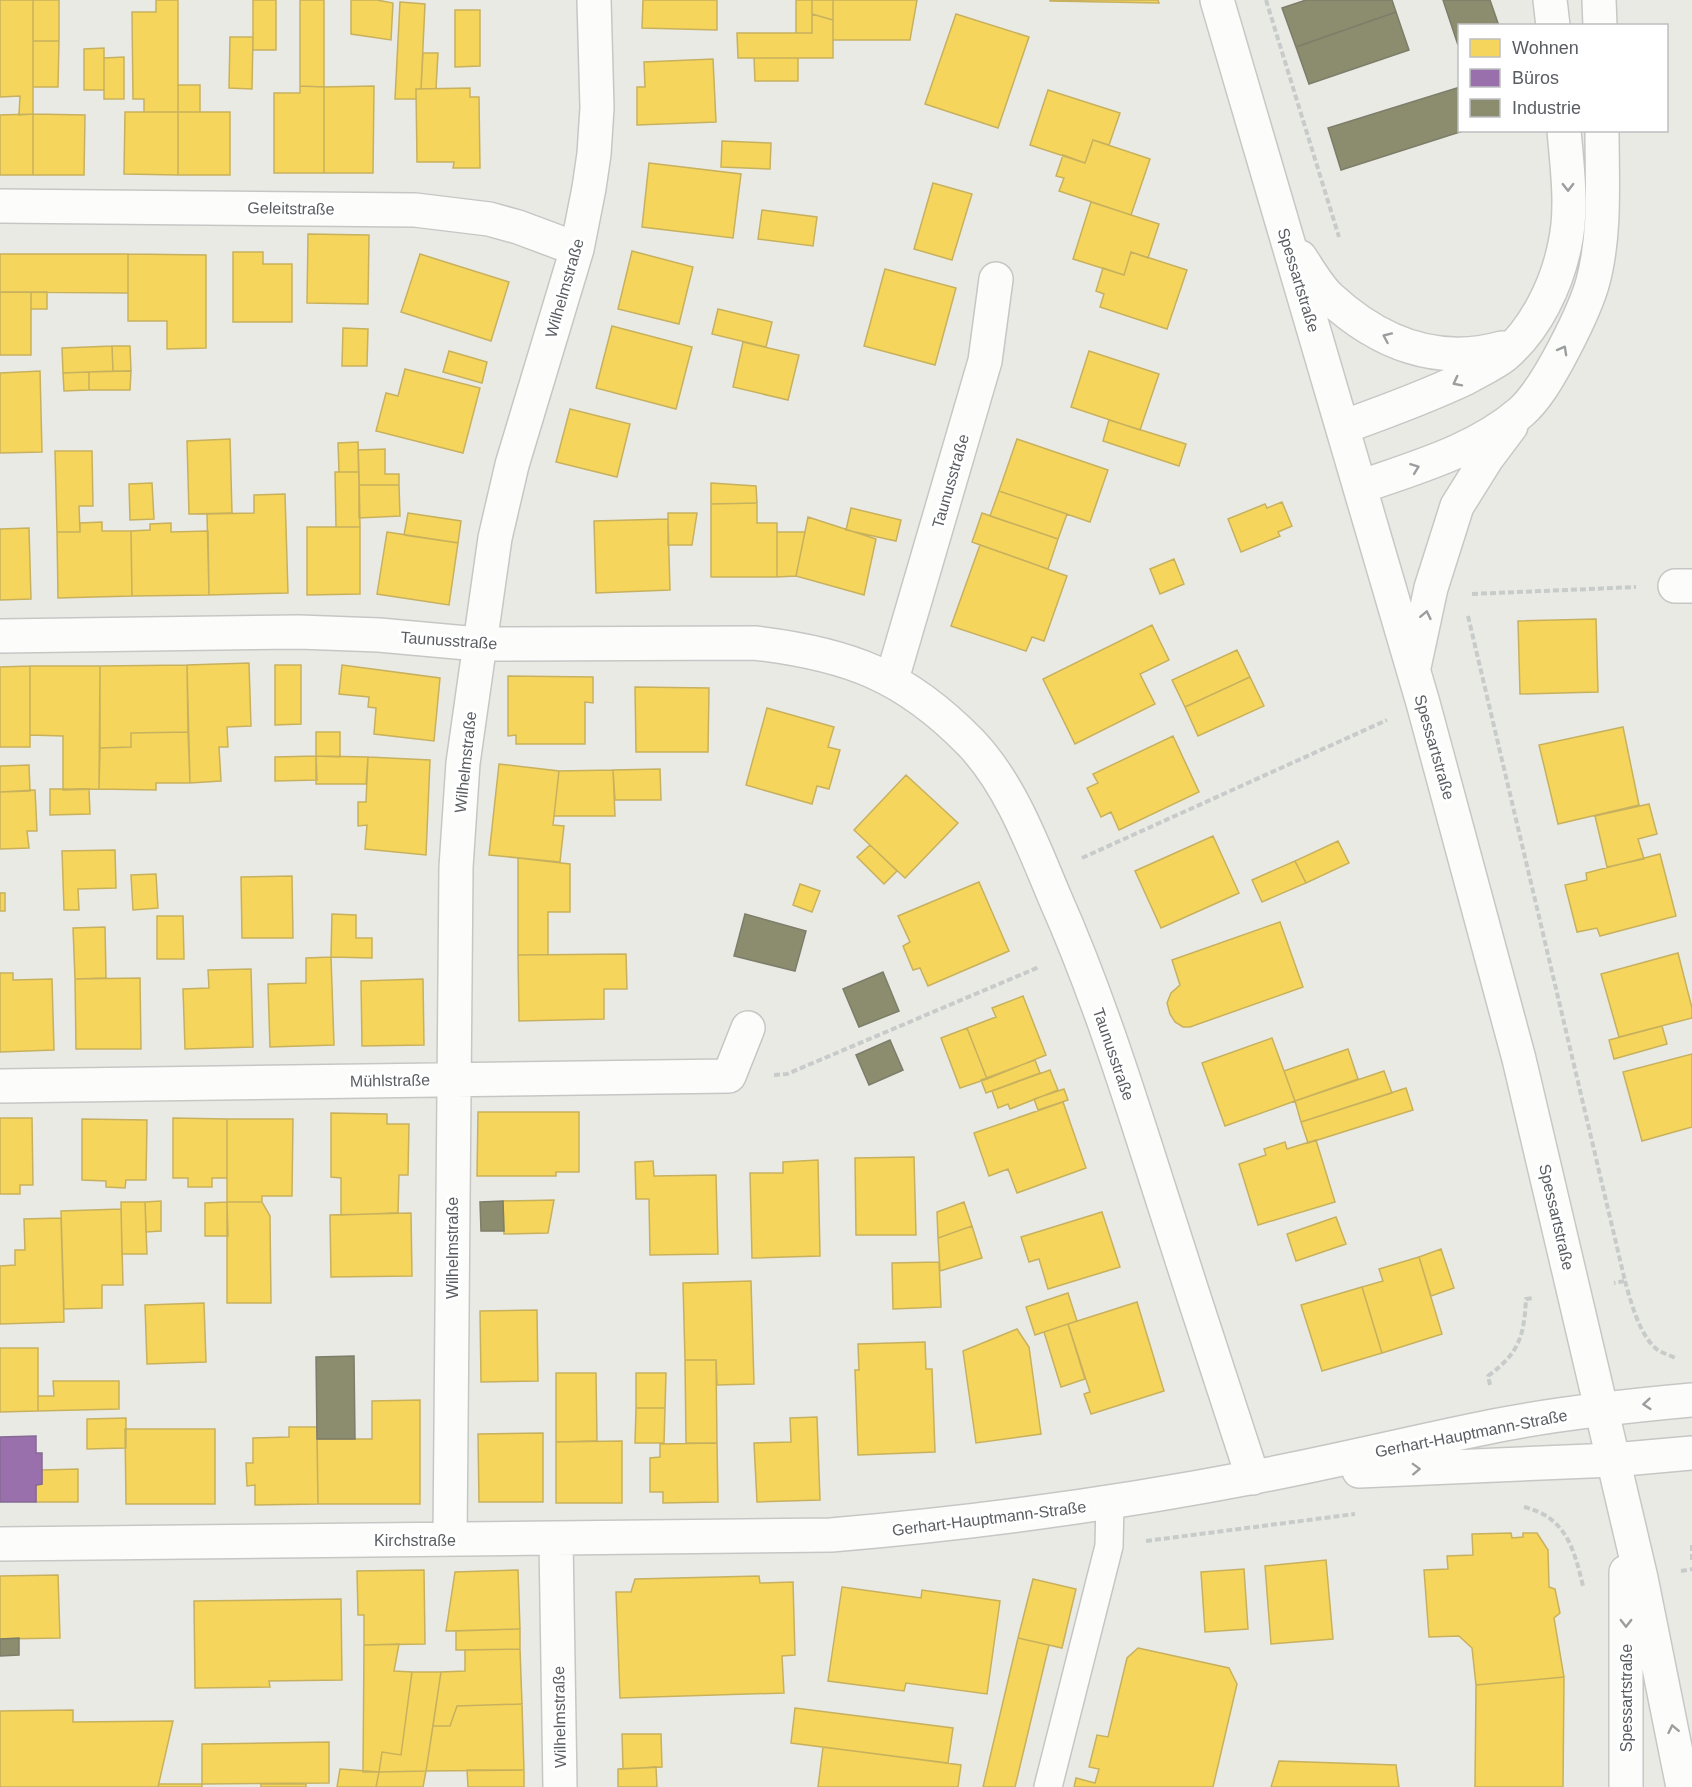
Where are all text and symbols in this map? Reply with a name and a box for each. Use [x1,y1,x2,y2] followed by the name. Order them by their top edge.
[1458,24,1668,132] legend
[1512,38,1579,58] text: Wohnen
[1512,68,1559,88] text: Büros
[1512,98,1581,118] text: Industrie
[1561,182,1574,191] one-way arrow
[247,199,335,218] street label: Geleitstraße
[1275,226,1323,335] street label: Spessartstraße
[542,237,587,340] street label: Wilhelmstraße
[1382,332,1393,344] one-way arrow
[1556,346,1567,357] one-way arrow
[1452,375,1463,386] one-way arrow
[929,432,972,530] street label: Taunusstraße
[1409,462,1420,475] one-way arrow
[1418,610,1431,620] one-way arrow
[400,629,498,652] street label: Taunusstraße
[1411,693,1458,802] street label: Spessartstraße
[452,710,479,814] street label: Wilhelmstraße
[1090,1006,1137,1103] street label: Taunusstraße
[350,1071,430,1090] street label: Mühlstraße
[1536,1162,1577,1272] street label: Spessartstraße
[444,1197,461,1299] street label: Wilhelmstraße
[1642,1397,1651,1410] one-way arrow
[1373,1406,1569,1460] street label: Gerhart-Hauptmann-Straße
[1411,1463,1420,1476] one-way arrow
[891,1498,1087,1539] street label: Gerhart-Hauptmann-Straße
[374,1532,456,1549] street label: Kirchstraße
[1620,1618,1632,1627] one-way arrow
[1618,1644,1635,1752] street label: Spessartstraße
[550,1666,569,1768] street label: Wilhelmstraße
[1667,1725,1680,1735] one-way arrow

